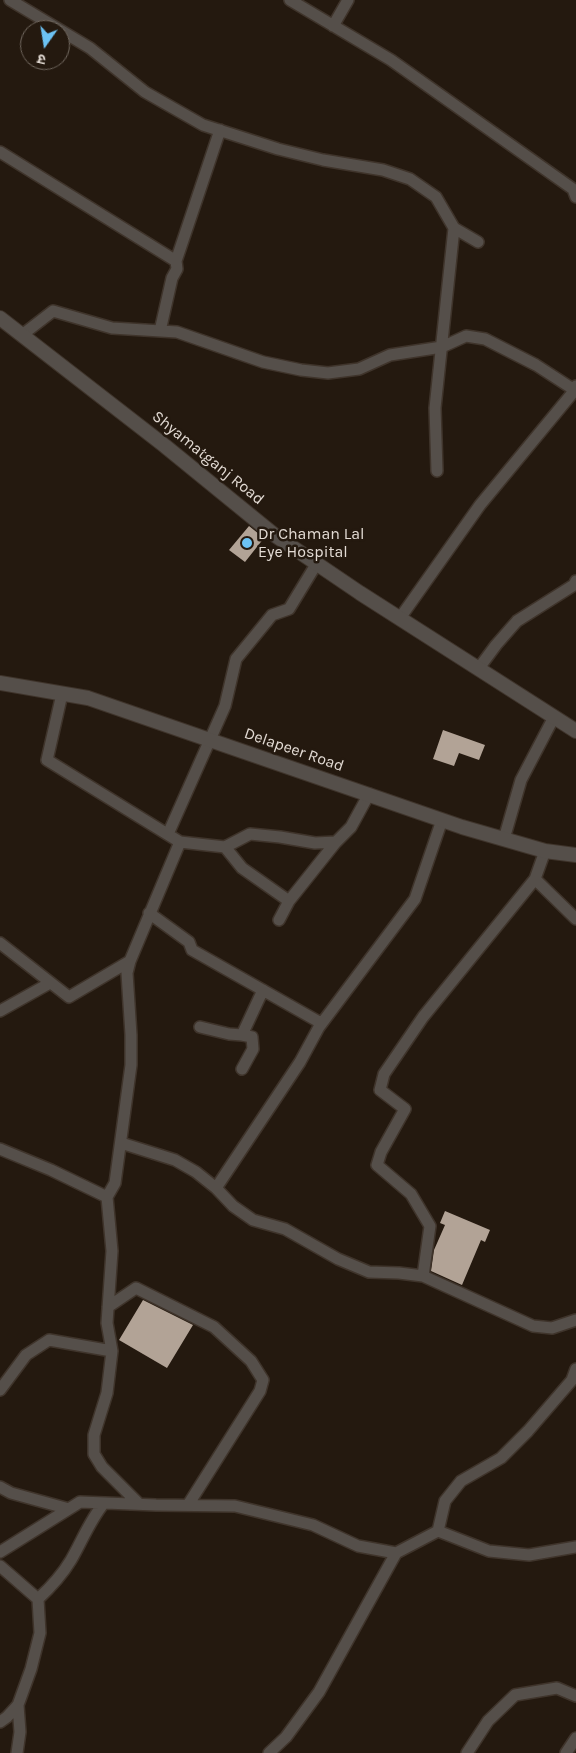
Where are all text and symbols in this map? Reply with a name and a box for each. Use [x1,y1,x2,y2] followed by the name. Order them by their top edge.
[20,20,70,70] north arrow
[36,50,48,68] text: उ
[148,407,268,509] street label: Shyamatganj Road
[258,524,364,562] place label: Dr Chaman Lal Eye Hospital
[240,536,254,550] marker: Dr Chaman Lal Eye Hospital
[242,724,346,776] street label: Delapeer Road

